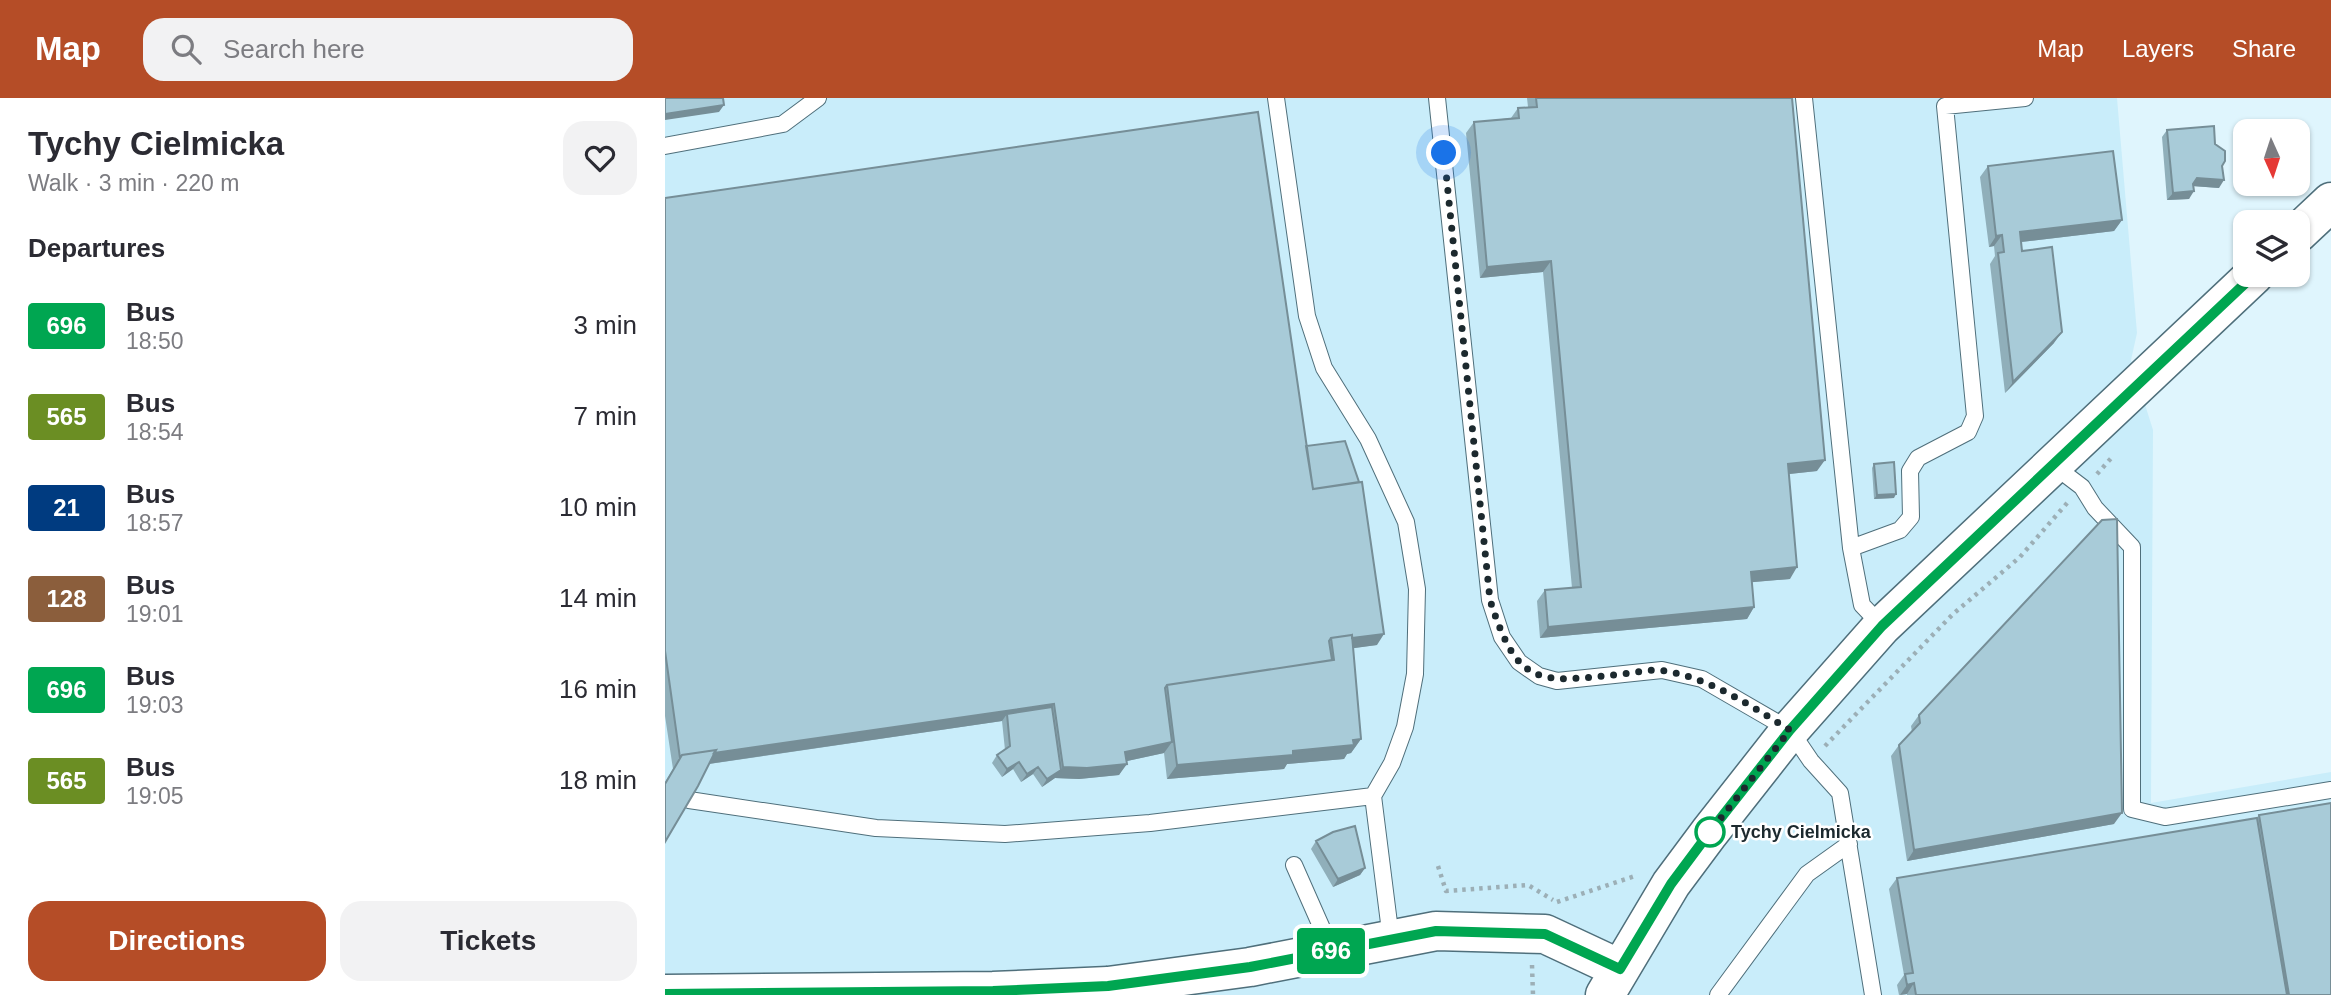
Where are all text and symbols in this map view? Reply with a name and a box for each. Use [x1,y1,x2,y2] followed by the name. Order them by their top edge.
[143,18,633,81] search box
[35,30,101,67] text: Map
[167,30,205,68] icon: search
[223,34,365,64] text: Search here
[2037,35,2084,62] text: Map
[2122,35,2194,62] text: Layers
[2232,35,2296,62] text: Share
[2233,119,2310,196] north arrow
[2233,119,2310,287] map controls
[563,121,637,195] button: heart
[28,125,284,162] text: Tychy Cielmicka
[1426,135,1461,170] your location
[28,170,239,196] text: Walk · 3 min · 220 m
[2233,210,2310,287] button: layers
[28,233,165,263] text: Departures
[126,297,175,327] text: Bus
[573,310,637,340] text: 3 min
[46,312,87,339] text: 696
[126,328,184,354] text: 18:50
[126,388,175,418] text: Bus
[573,401,637,431] text: 7 min
[46,403,87,430] text: 565
[126,419,184,445] text: 18:54
[126,479,175,509] text: Bus
[559,492,637,522] text: 10 min
[53,494,80,521] text: 21
[126,510,184,536] text: 18:57
[126,570,175,600] text: Bus
[559,583,637,613] text: 14 min
[46,585,87,612] text: 128
[126,601,184,627] text: 19:01
[126,661,175,691] text: Bus
[559,674,637,704] text: 16 min
[46,676,87,703] text: 696
[126,692,184,718] text: 19:03
[126,752,175,782] text: Bus
[559,765,637,795] text: 18 min
[46,767,87,794] text: 565
[126,783,184,809] text: 19:05
[1695,817,1725,847] marker: Tychy Cielmicka
[1731,822,1872,842] place label: Tychy Cielmicka
[28,901,326,981] button: Directions
[340,901,637,981] button: Tickets
[1291,928,1371,974] line badge: 696
[1311,937,1351,964] text: 696

